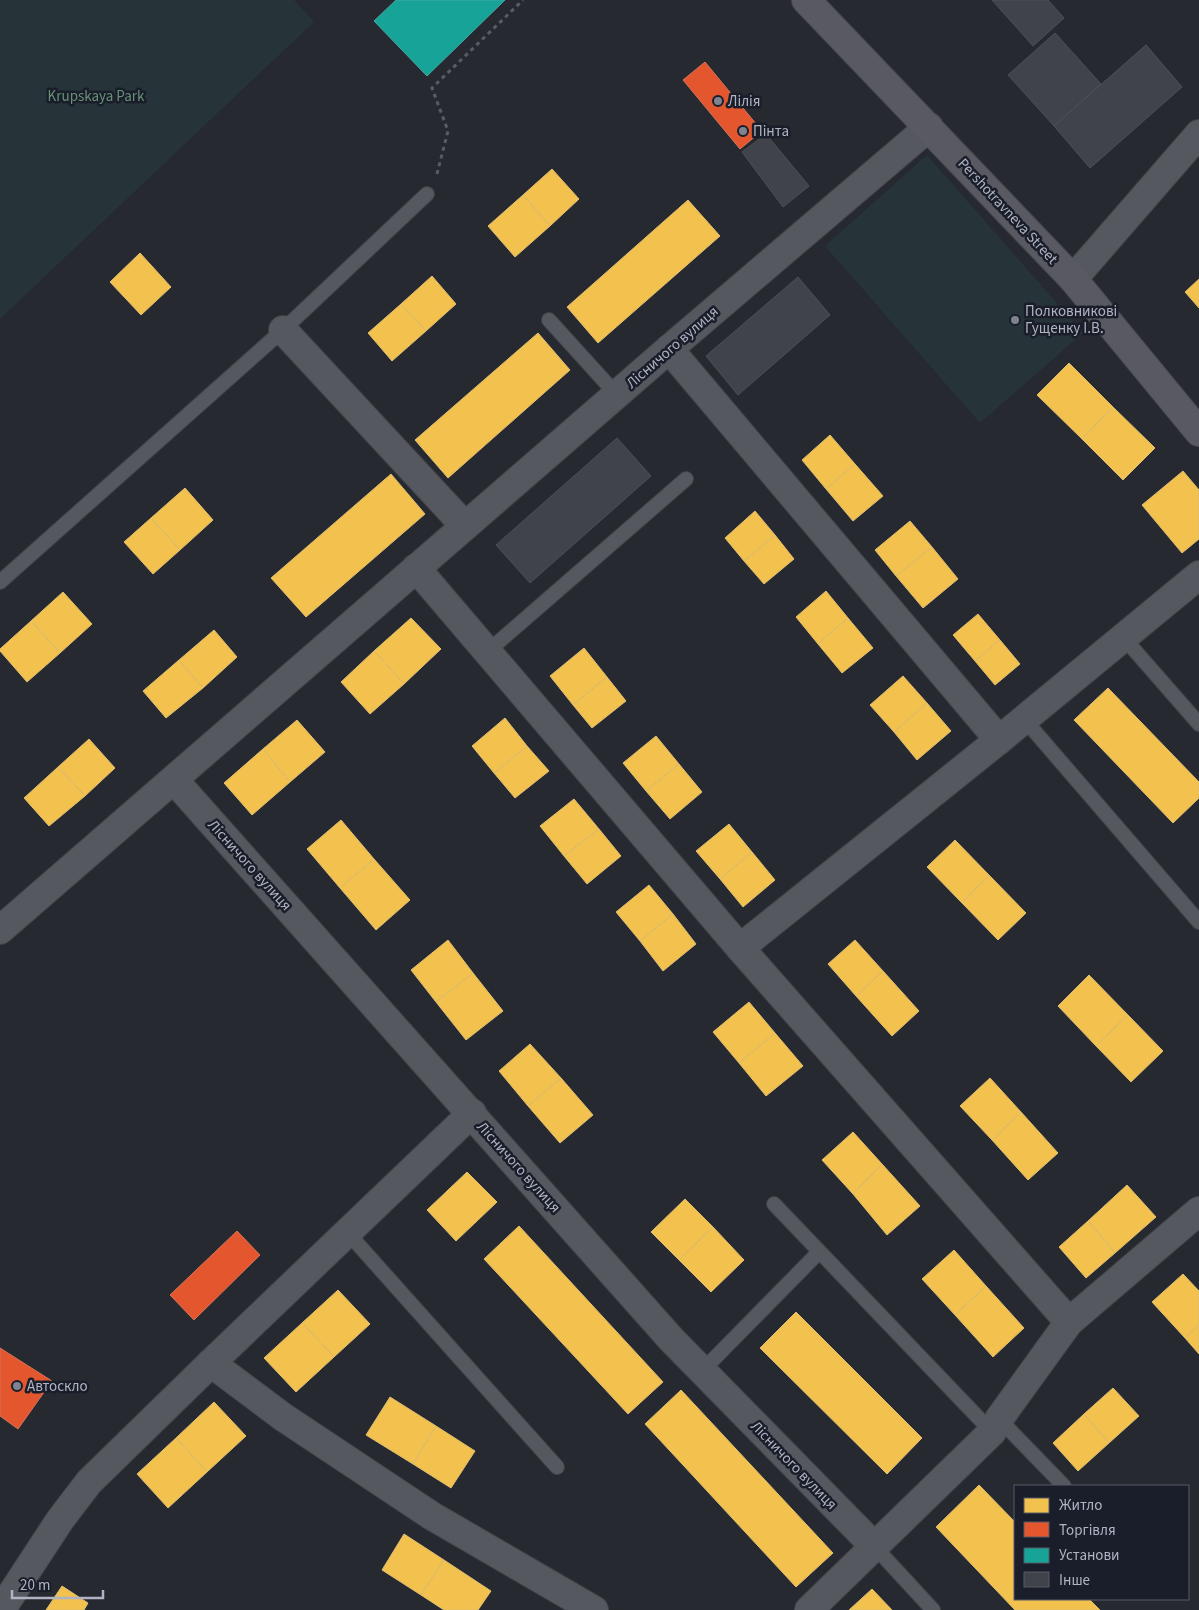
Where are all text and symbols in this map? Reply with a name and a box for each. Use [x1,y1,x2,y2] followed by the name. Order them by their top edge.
[48,86,145,107] park label: Krupskaya Park
[728,91,761,112] place label: Лілія
[712,95,724,107] marker: Лілія
[753,121,789,142] place label: Пінта
[737,125,749,137] marker: Пінта
[953,154,1062,269] street label: Pershotravneva Street
[622,301,723,393] street label: Лісничого вулиця
[1025,301,1117,339] place label: Полковникові Гущенку І.В.
[1009,314,1021,326] marker: Полковникові Гущенку І.В.
[203,815,296,916] street label: Лісничого вулиця
[472,1117,565,1218] street label: Лісничого вулиця
[27,1376,88,1397] place label: Автоскло
[11,1380,23,1392] marker: Автоскло
[746,1416,842,1514] street label: Лісничого вулиця
[1014,1485,1189,1600] legend
[1059,1495,1102,1516] text: Житло
[1059,1520,1116,1541] text: Торгівля
[1059,1545,1120,1566] text: Установи
[12,1568,104,1600] scale bar
[1059,1570,1090,1591] text: Інше
[20,1575,50,1596] text: 20 m

